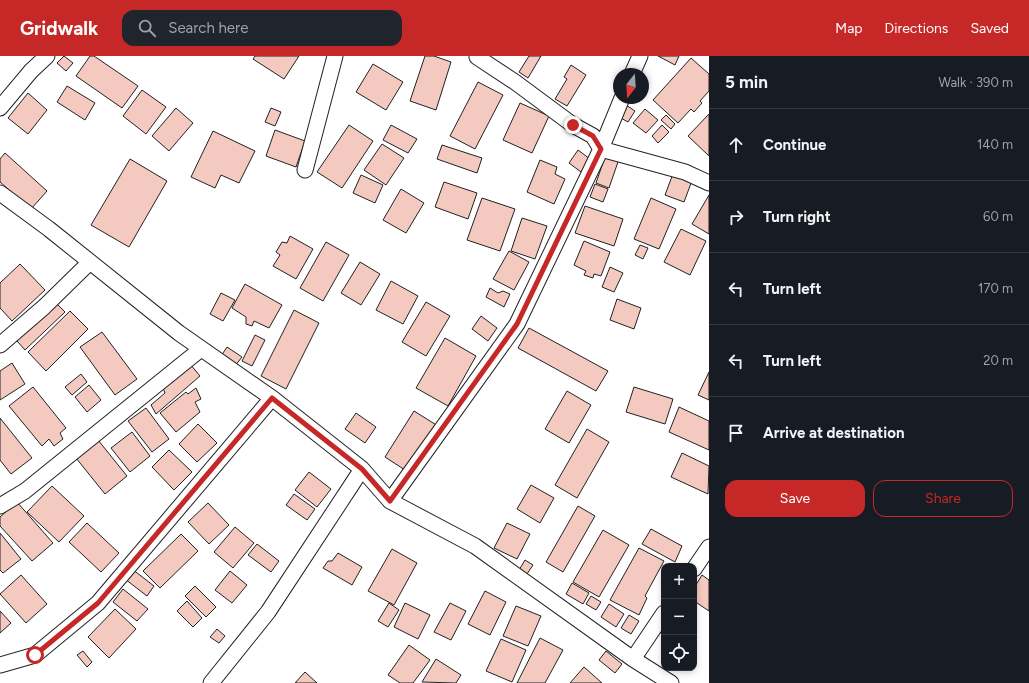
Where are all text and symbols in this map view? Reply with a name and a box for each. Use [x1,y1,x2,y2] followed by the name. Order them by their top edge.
[122,10,402,46] search box
[20,17,98,40] text: Gridwalk
[136,17,158,39] icon: search
[168,19,248,37] text: Search here
[835,20,863,37] text: Map
[885,20,948,37] text: Directions
[970,20,1009,37] text: Saved
[613,68,649,104] north arrow
[725,72,768,92] text: 5 min
[938,75,1013,90] text: Walk · 390 m
[564,116,582,134] route end
[725,134,747,156] icon: ahead
[763,136,826,154] text: Continue
[977,137,1013,152] text: 140 m
[725,206,747,228] icon: right
[763,208,831,226] text: Turn right
[983,209,1013,224] text: 60 m
[725,278,747,300] icon: left
[763,280,821,298] text: Turn left
[978,281,1013,296] text: 170 m
[725,350,747,372] icon: left
[763,352,821,370] text: Turn left
[983,353,1013,368] text: 20 m
[725,422,747,444] icon: arrive
[763,424,904,442] text: Arrive at destination
[725,480,865,517] button: Save
[873,480,1013,517] button: Share
[661,563,697,671] map controls
[661,563,697,599] button: +
[661,599,697,635] button: −
[661,635,697,671] button: locate
[26,646,44,664] route start

